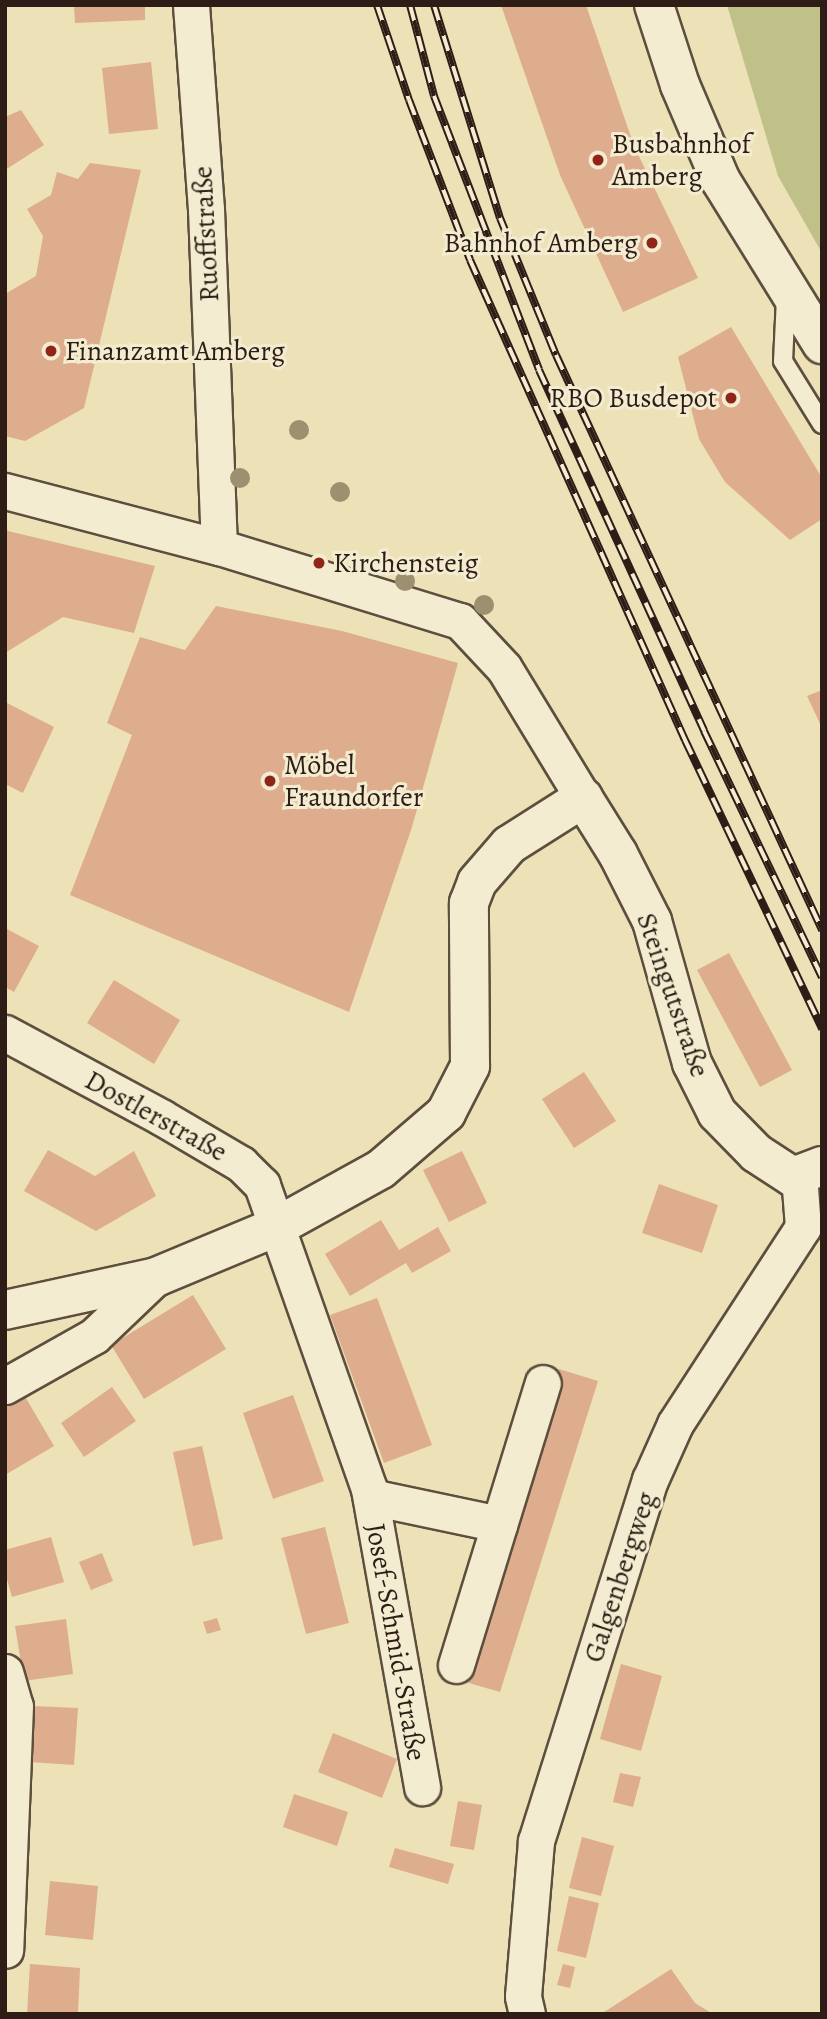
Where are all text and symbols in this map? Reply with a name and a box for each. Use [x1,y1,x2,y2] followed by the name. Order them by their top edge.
[612,127,751,193] place label: Busbahnhof Amberg
[590,152,606,168] marker: Busbahnhof Amberg
[186,165,226,303] street label: Ruoffstraße
[444,226,638,260] place label: Bahnhof Amberg
[644,235,660,251] marker: Bahnhof Amberg
[65,334,285,368] place label: Finanzamt Amberg
[43,343,59,359] marker: Finanzamt Amberg
[550,381,717,415] place label: RBO Busdepot
[723,390,739,406] marker: RBO Busdepot
[333,546,479,580] place label: Kirchensteig
[311,555,327,571] marker: Kirchensteig
[284,748,423,814] place label: Möbel Fraundorfer
[262,773,278,789] marker: Möbel Fraundorfer
[629,909,717,1081] street label: Steingutstraße
[79,1063,233,1169] street label: Dostlerstraße
[577,1487,663,1667] street label: Galgenbergweg
[359,1521,433,1763] street label: Josef-Schmid-Straße

